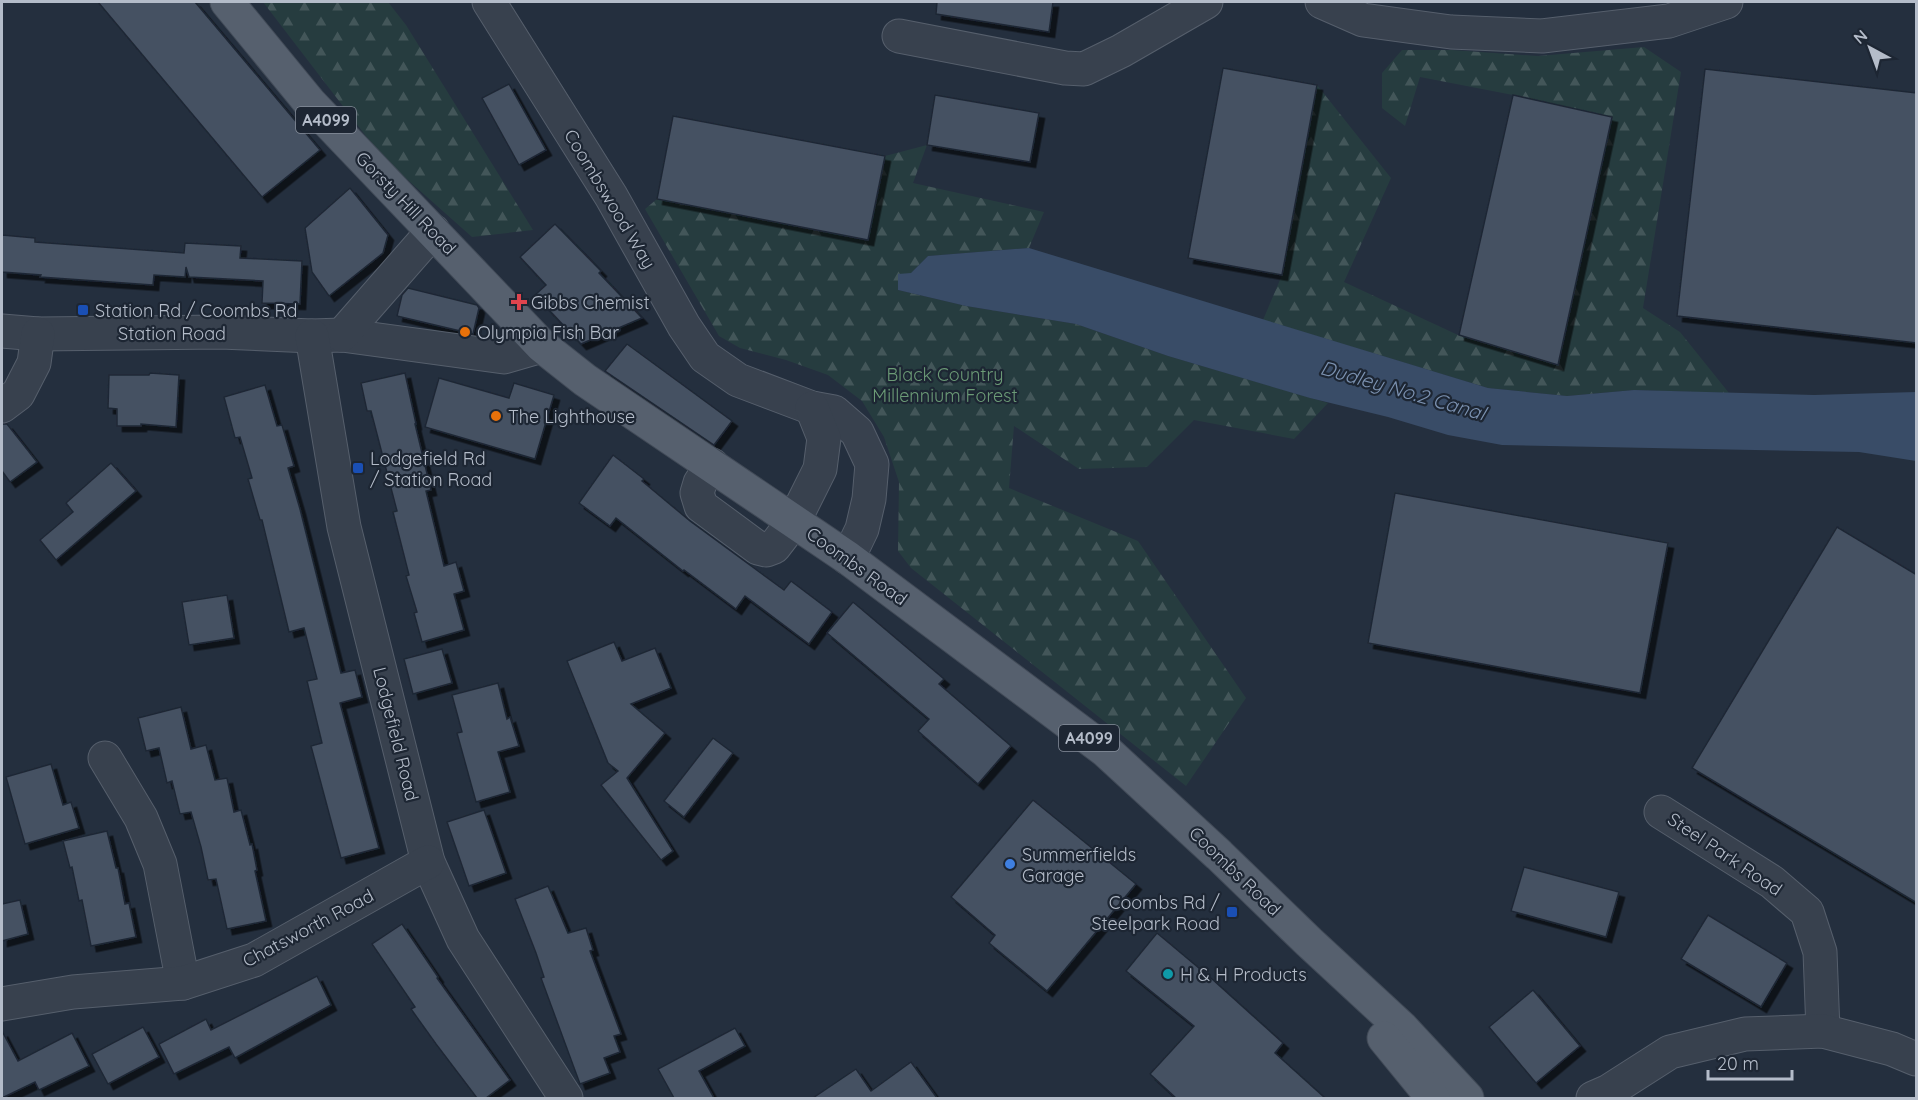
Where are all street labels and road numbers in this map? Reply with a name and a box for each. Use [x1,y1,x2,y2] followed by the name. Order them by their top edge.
[296,107,356,133] road number: A4099
[559,125,661,273] street label: Coombswood Way
[351,147,461,259] street label: Gorsty Hill Road
[118,322,226,345] street label: Station Road
[802,522,912,610] street label: Coombs Road
[368,665,424,803] street label: Lodgefield Road
[1059,725,1119,751] road number: A4099
[1663,807,1787,901] street label: Steel Park Road
[1184,821,1286,921] street label: Coombs Road
[239,884,377,972] street label: Chatsworth Road

